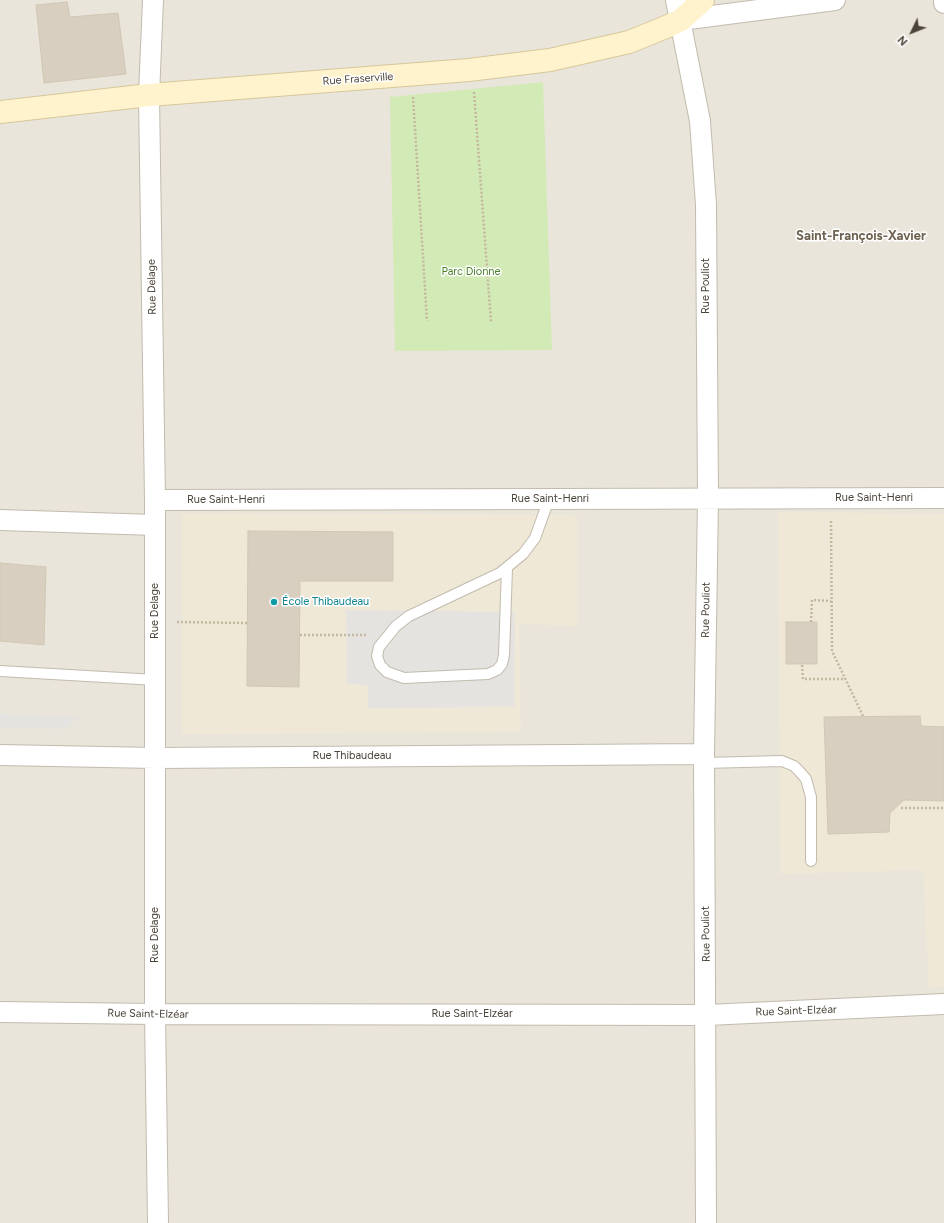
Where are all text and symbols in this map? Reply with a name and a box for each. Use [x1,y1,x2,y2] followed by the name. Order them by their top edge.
[892,12,932,52] north arrow
[895,33,911,48] text: N
[322,70,394,88] street label: Rue Fraserville
[796,228,926,244] district label: Saint-François-Xavier
[699,258,713,314] street label: Rue Pouliot
[145,259,159,315] street label: Rue Delage
[441,265,501,279] park label: Parc Dionne
[835,491,913,505] street label: Rue Saint-Henri
[511,492,589,506] street label: Rue Saint-Henri
[187,493,265,507] street label: Rue Saint-Henri
[699,582,713,638] street label: Rue Pouliot
[148,583,162,639] street label: Rue Delage
[282,595,369,609] place label: École Thibaudeau
[269,597,279,607] marker: École Thibaudeau
[313,749,391,763] street label: Rue Thibaudeau
[699,906,713,962] street label: Rue Pouliot
[148,907,162,963] street label: Rue Delage
[755,1003,837,1019] street label: Rue Saint-Elzéar
[107,1007,189,1021] street label: Rue Saint-Elzéar
[431,1007,513,1021] street label: Rue Saint-Elzéar

